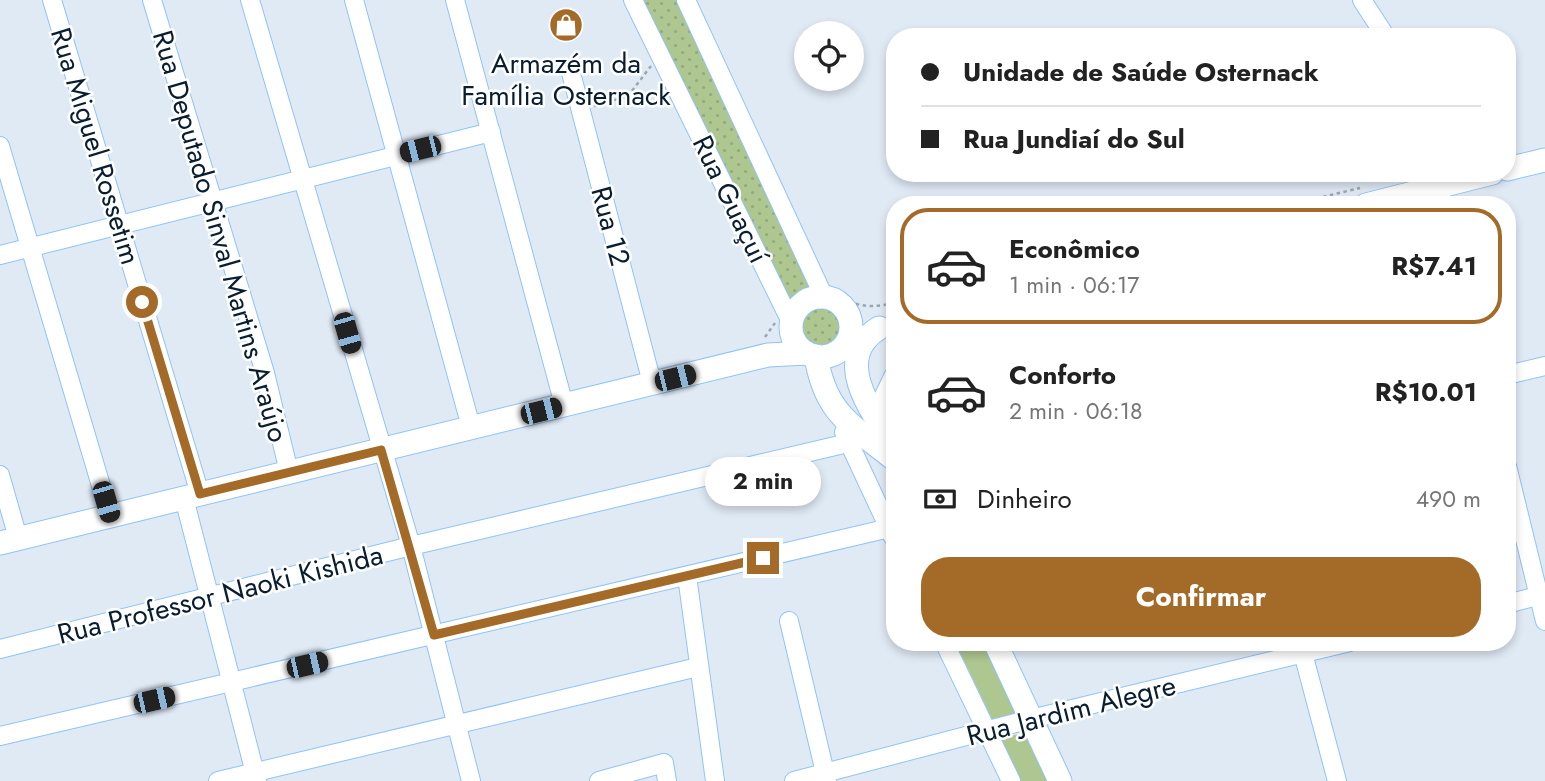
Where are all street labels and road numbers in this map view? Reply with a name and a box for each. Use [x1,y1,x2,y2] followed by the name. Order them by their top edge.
[40,23,151,270] street label: Rua Miguel Rossetim
[142,25,299,447] street label: Rua Deputado Sinval Martins Araújo
[682,128,780,272] street label: Rua Guaçuí
[580,182,641,270] street label: Rua 12
[53,534,387,655] street label: Rua Professor Naoki Kishida
[962,665,1180,756] street label: Rua Jardim Alegre

